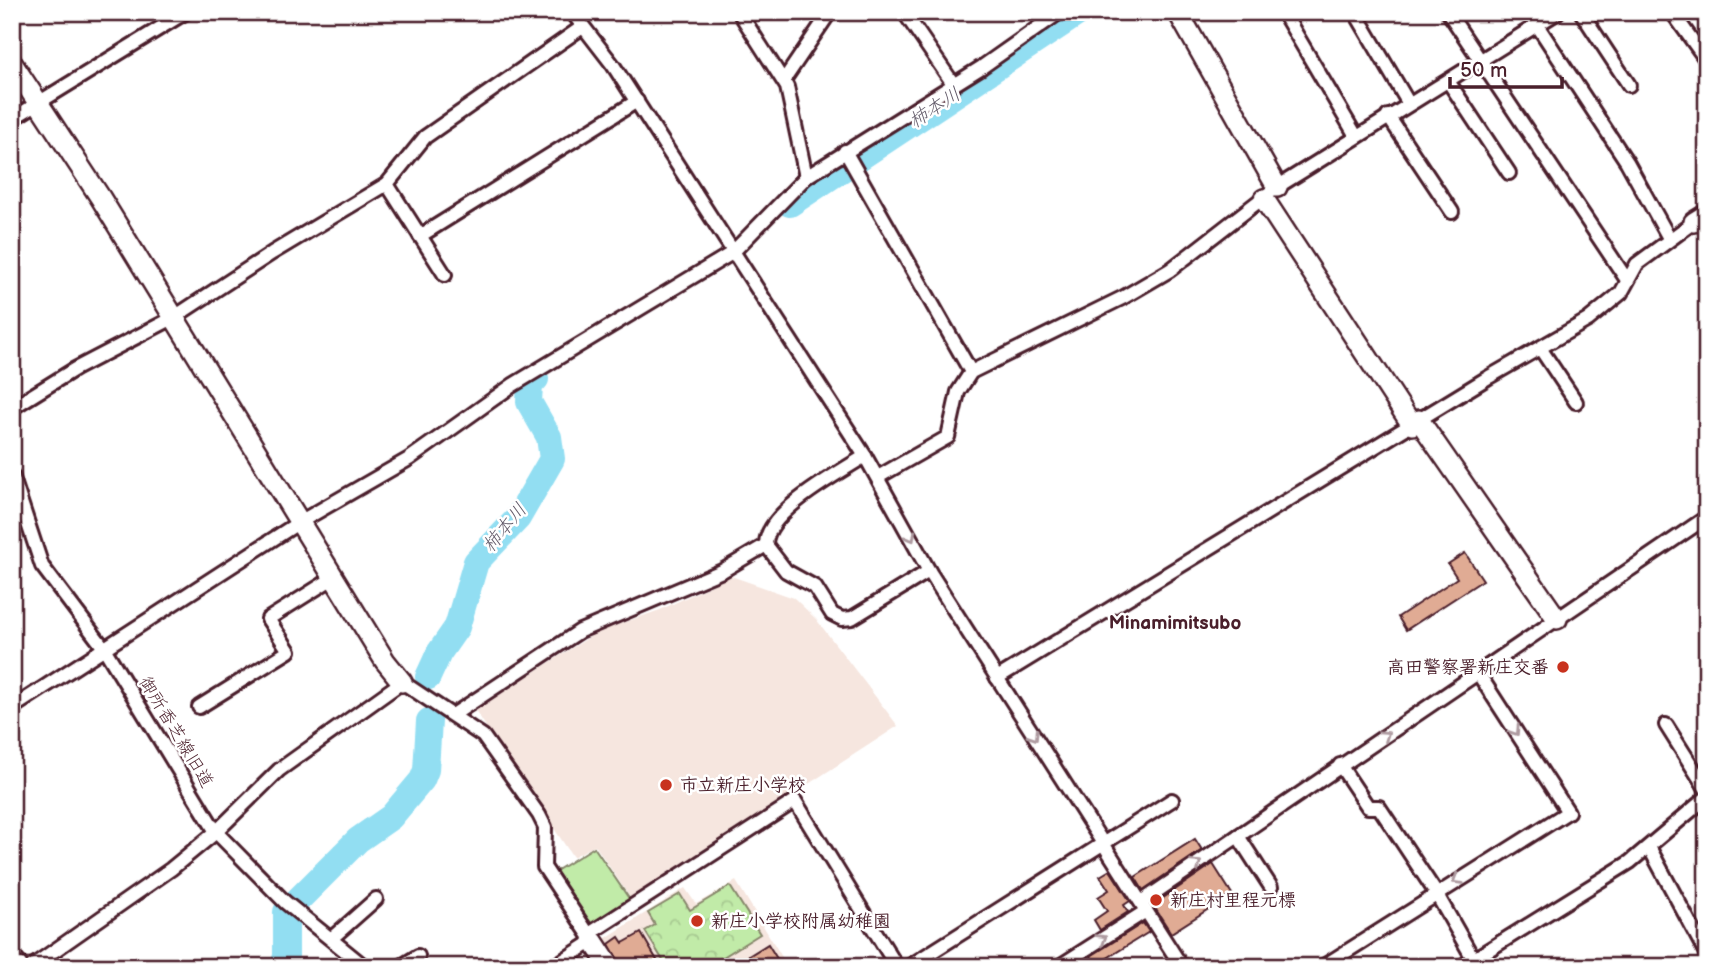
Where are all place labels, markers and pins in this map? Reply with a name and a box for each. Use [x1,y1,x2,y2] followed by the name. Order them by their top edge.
[1387,657,1549,678] place label: 高田警察署新庄交番
[1555,659,1571,675] marker: 高田警察署新庄交番
[680,775,806,796] place label: 市立新庄小学校
[658,777,674,793] marker: 市立新庄小学校
[1170,890,1296,911] place label: 新庄村里程元標
[1148,892,1164,908] marker: 新庄村里程元標
[711,911,891,932] place label: 新庄小学校附属幼稚園
[689,913,705,929] marker: 新庄小学校附属幼稚園

